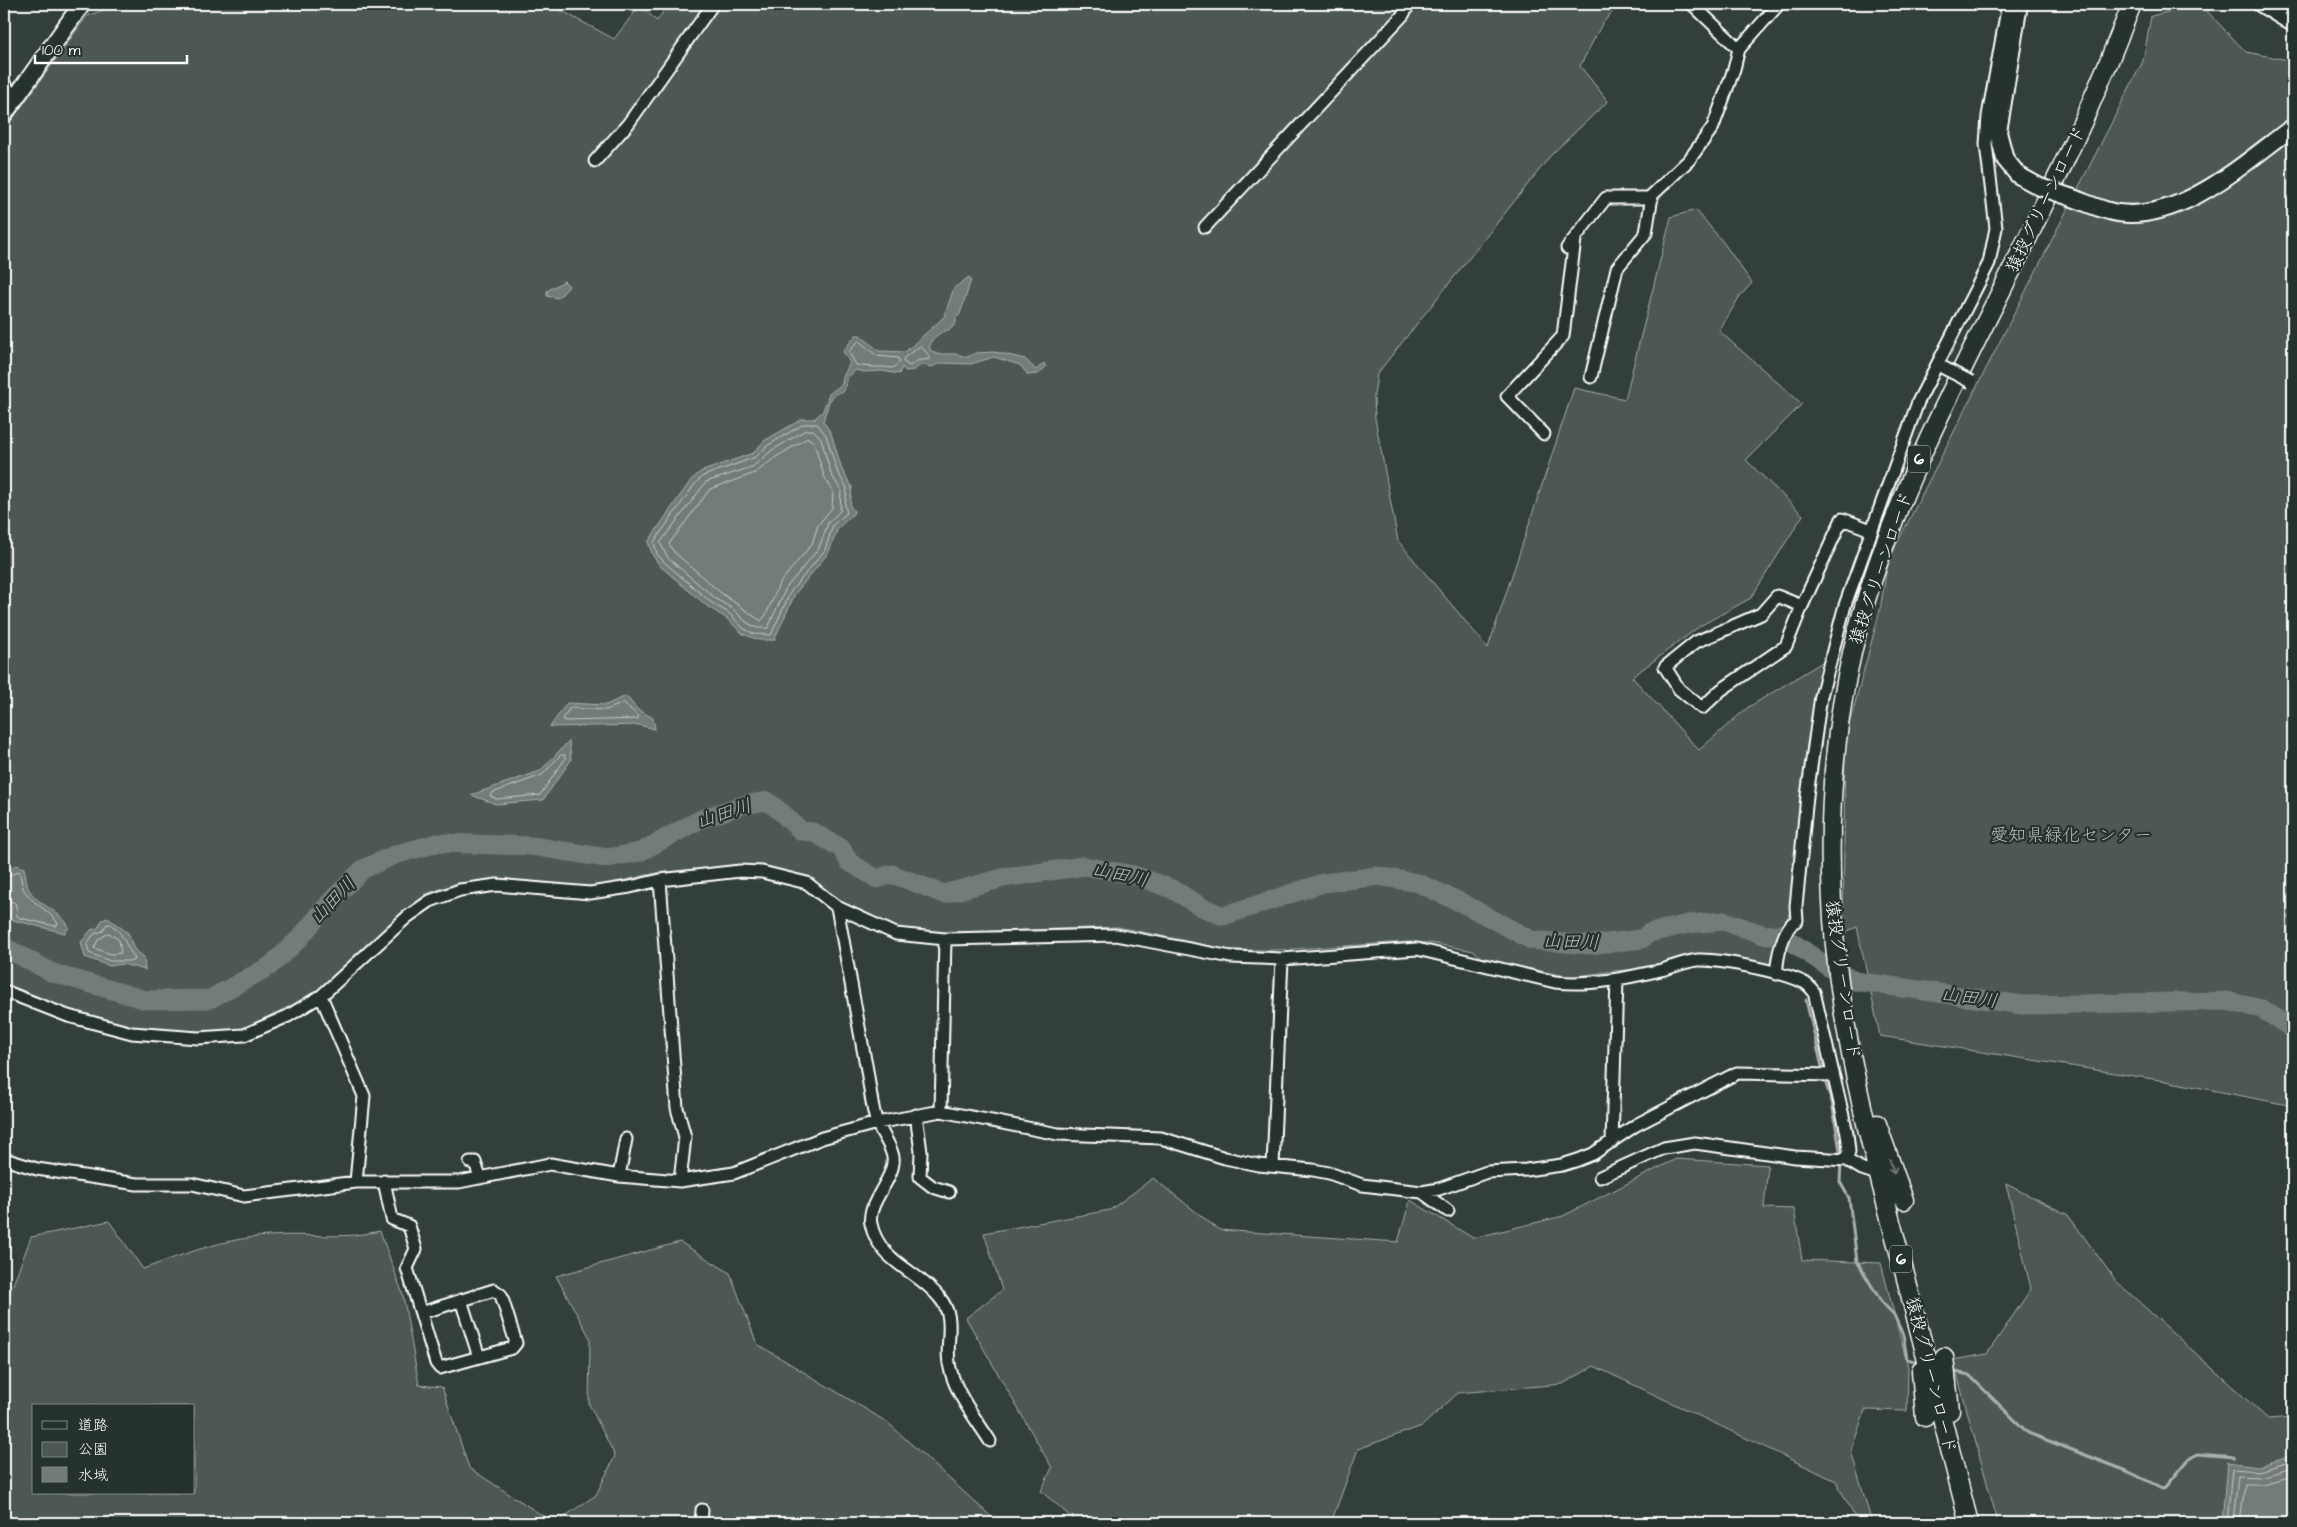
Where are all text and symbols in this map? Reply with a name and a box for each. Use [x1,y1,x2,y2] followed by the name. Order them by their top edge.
[35,32,188,64] scale bar
[42,40,81,61] text: 100 m
[1999,121,2093,277] street label: 猿投グリーンロード
[1908,446,1930,472] road number: 6
[1843,488,1919,648] street label: 猿投グリーンロード
[693,792,755,836] water label: 山田川
[1990,823,2152,848] park label: 愛知県緑化センター
[1089,855,1151,895] water label: 山田川
[303,871,363,931] water label: 山田川
[1819,899,1867,1061] street label: 猿投グリーンロード
[1542,928,1600,956] water label: 山田川
[1939,981,1999,1015] water label: 山田川
[1888,1159,1897,1175] one-way arrow
[1890,1246,1912,1272] road number: 6
[1899,1294,1963,1456] street label: 猿投グリーンロード
[32,1404,195,1494] legend
[78,1415,108,1436] text: 道路
[78,1439,108,1460] text: 公園
[78,1465,108,1486] text: 水域

